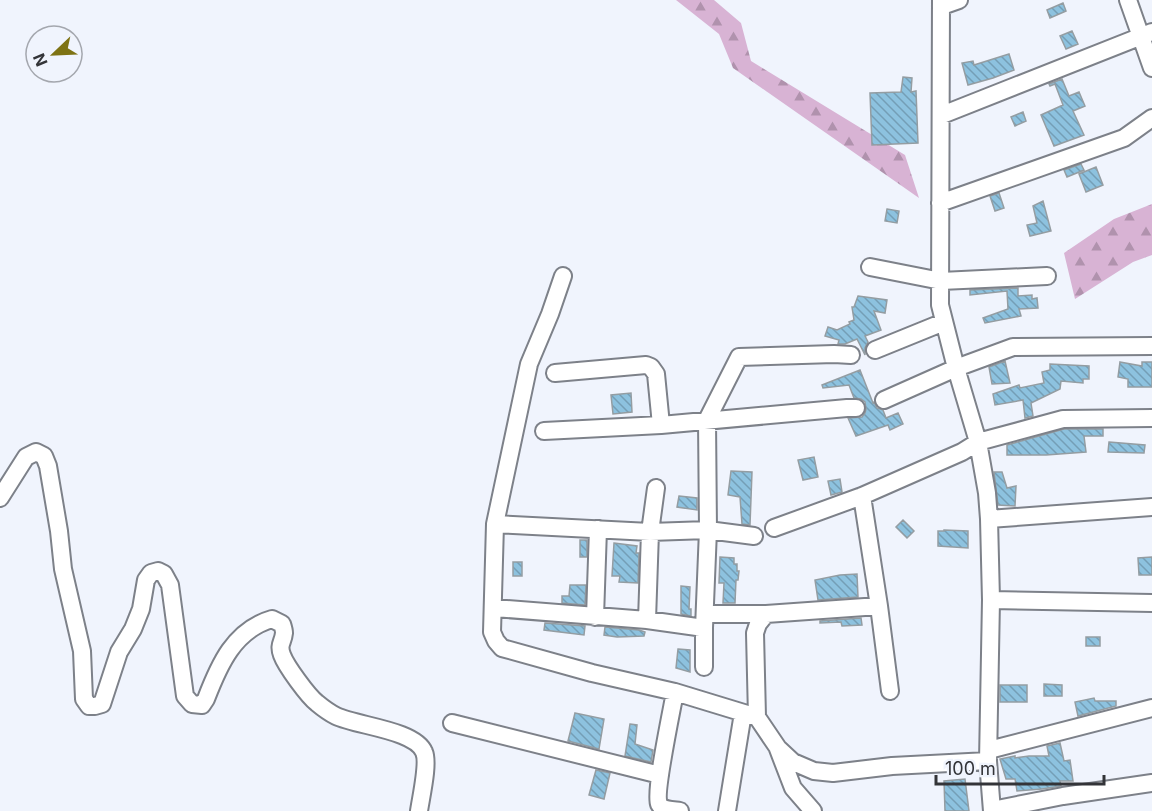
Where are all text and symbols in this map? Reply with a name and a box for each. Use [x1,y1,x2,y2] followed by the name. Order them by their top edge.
[24,24,84,84] north arrow
[29,50,52,69] text: N
[936,748,1104,786] scale bar
[945,758,996,779] text: 100 m

